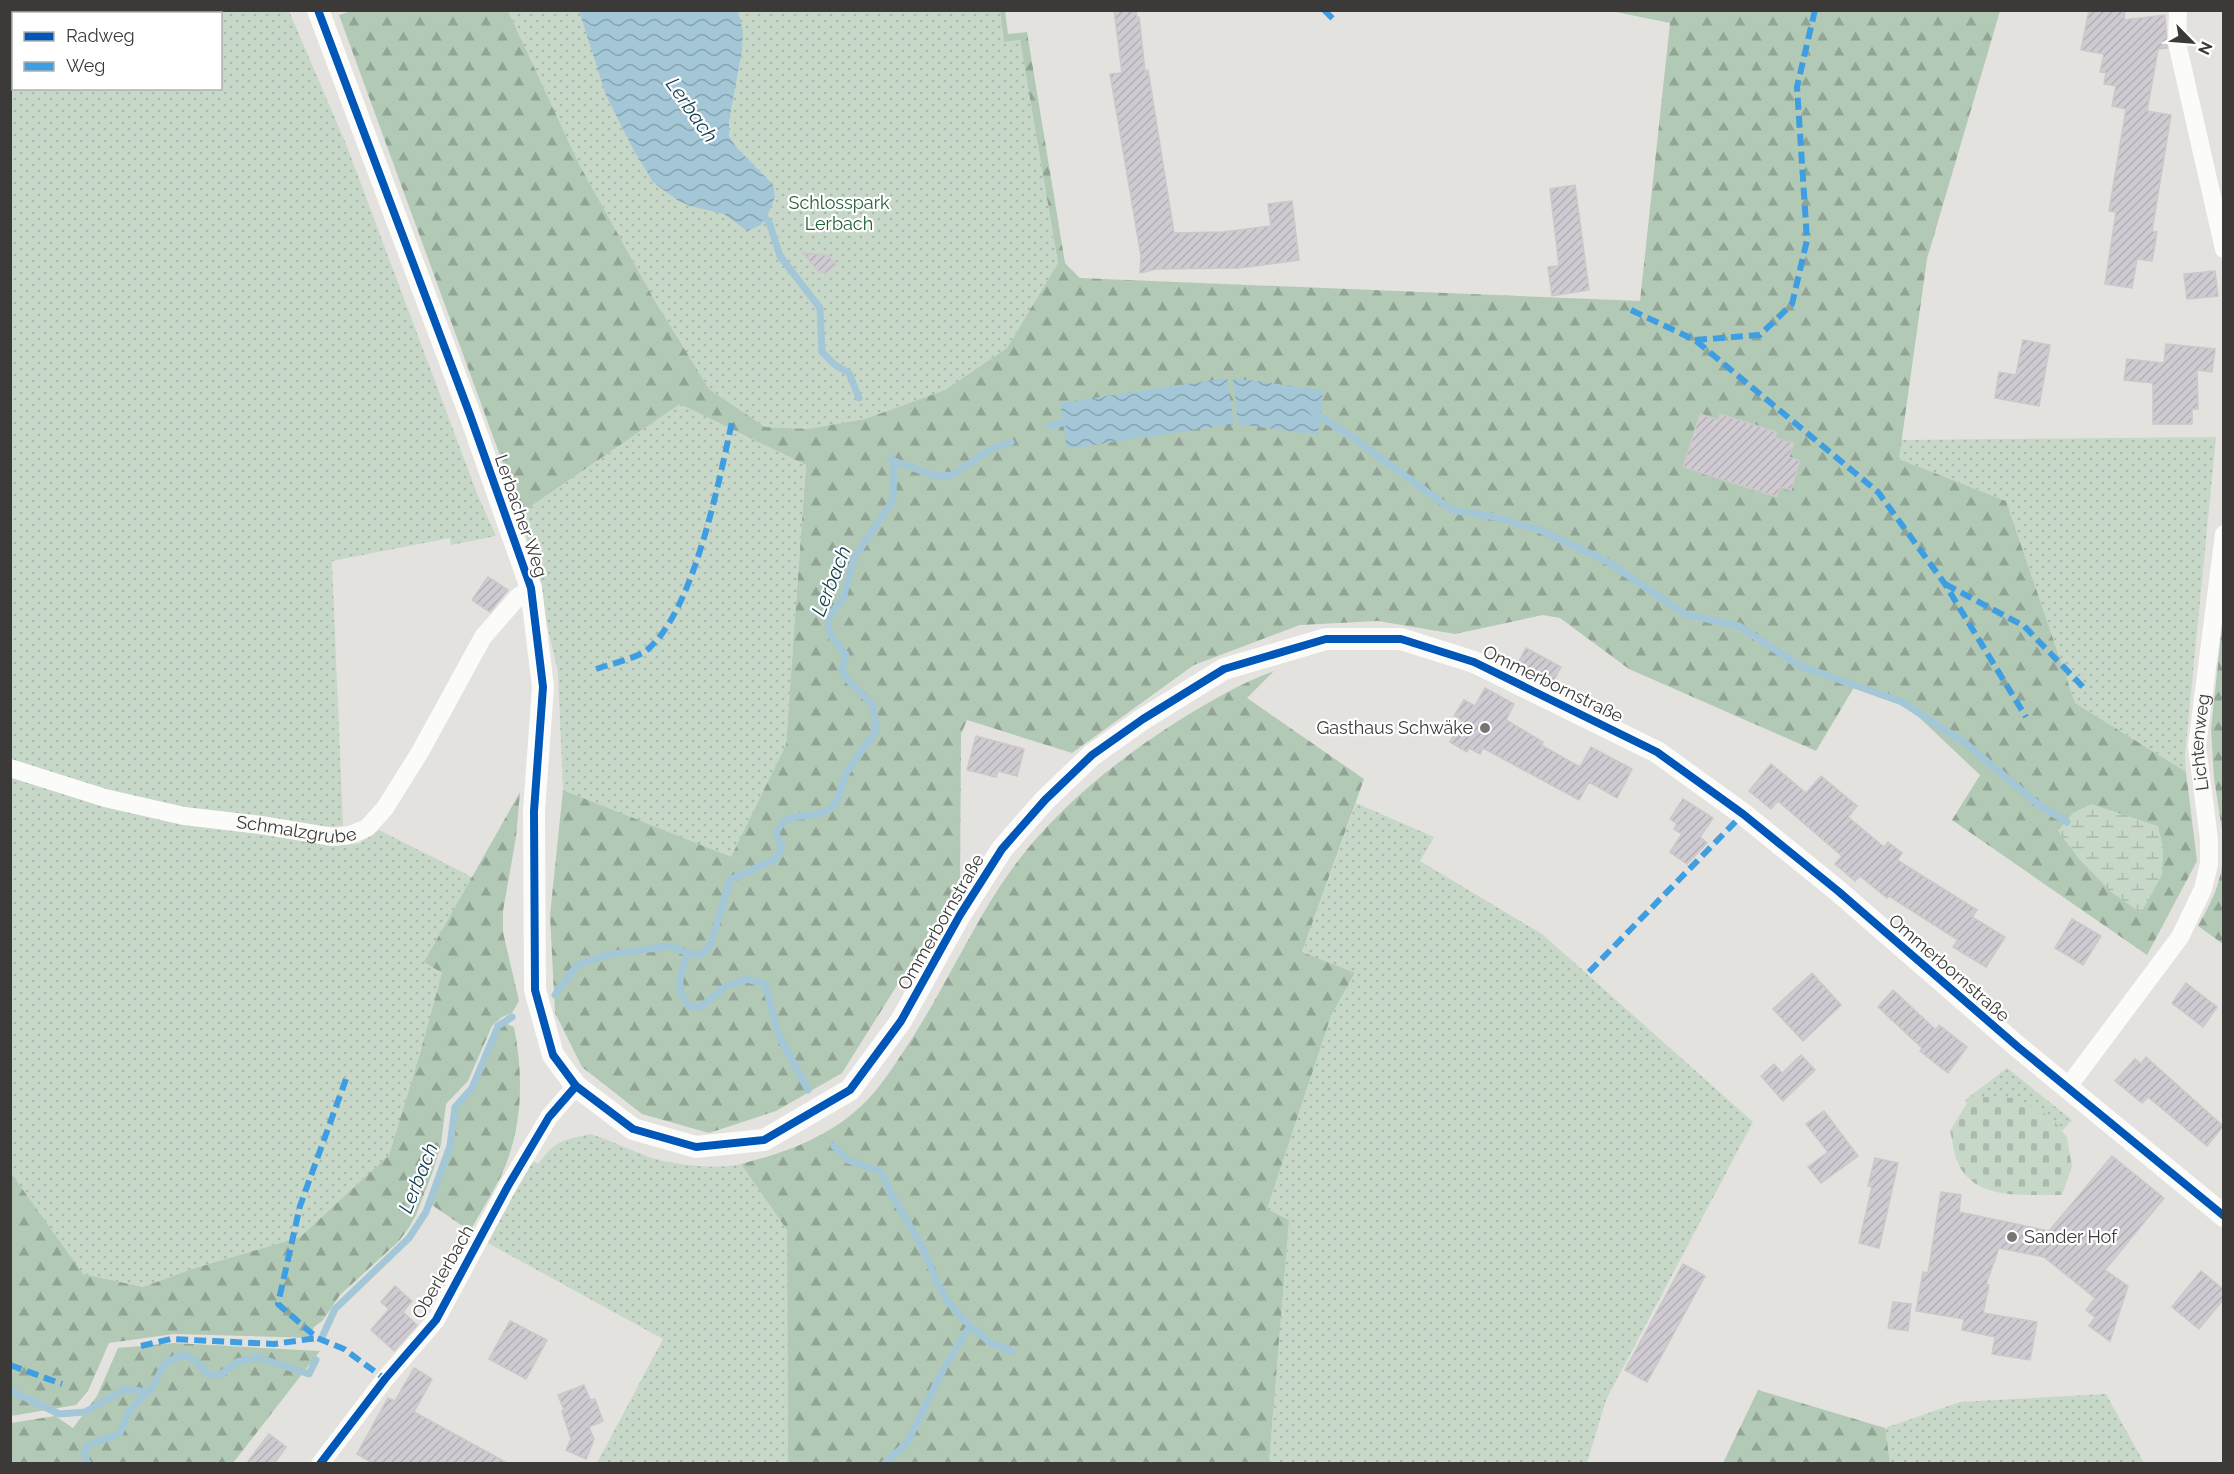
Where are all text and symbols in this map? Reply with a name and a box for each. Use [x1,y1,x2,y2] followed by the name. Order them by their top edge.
[12,12,222,90] legend
[2162,12,2222,72] north arrow
[66,25,135,46] text: Radweg
[2194,39,2216,58] text: N
[66,55,105,76] text: Weg
[661,73,723,147] water label: Lerbach
[788,192,890,234] park label: Schlosspark Lerbach
[491,452,552,580] street label: Lerbacher Weg
[806,542,856,620] water label: Lerbach
[1480,640,1627,727] street label: Ommerbornstraße
[2186,693,2214,792] street label: Lichtenweg
[1316,717,1473,738] place label: Gasthaus Schwäke
[1478,721,1492,735] marker: Gasthaus Schwäke
[235,811,360,847] street label: Schmalzgrube
[893,850,988,993] street label: Ommerbornstraße
[1885,909,2014,1026] street label: Ommerbornstraße
[393,1139,443,1217] water label: Lerbach
[407,1221,478,1322] street label: Oberlerbach
[2024,1226,2118,1247] place label: Sander Hof
[2005,1230,2019,1244] marker: Sander Hof

